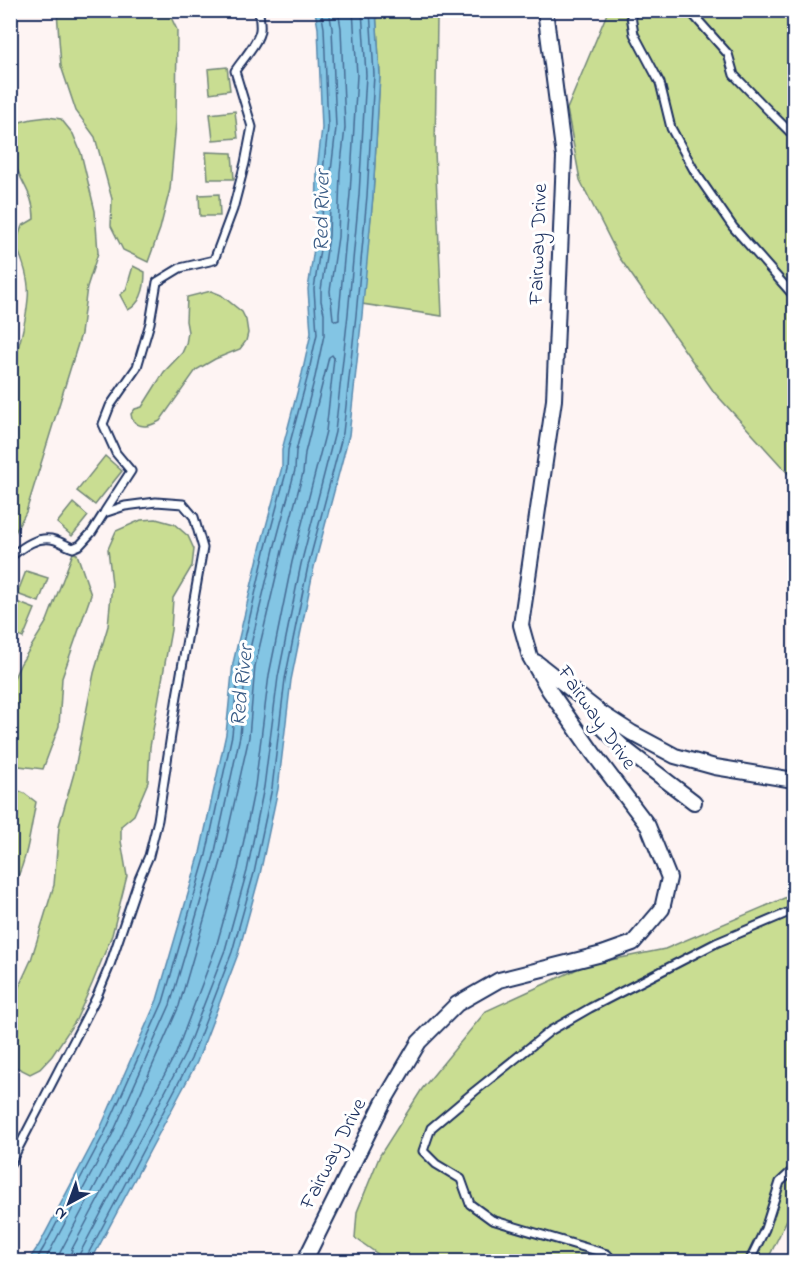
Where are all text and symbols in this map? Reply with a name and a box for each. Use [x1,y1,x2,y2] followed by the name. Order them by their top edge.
[306,167,340,252] water label: Red River
[522,182,558,306] street label: Fairway Drive
[223,640,264,728] water label: Red River
[547,659,643,778] street label: Fairway Drive
[293,1093,377,1217] street label: Fairway Drive
[39,1173,99,1233] north arrow
[48,1200,72,1225] text: N

